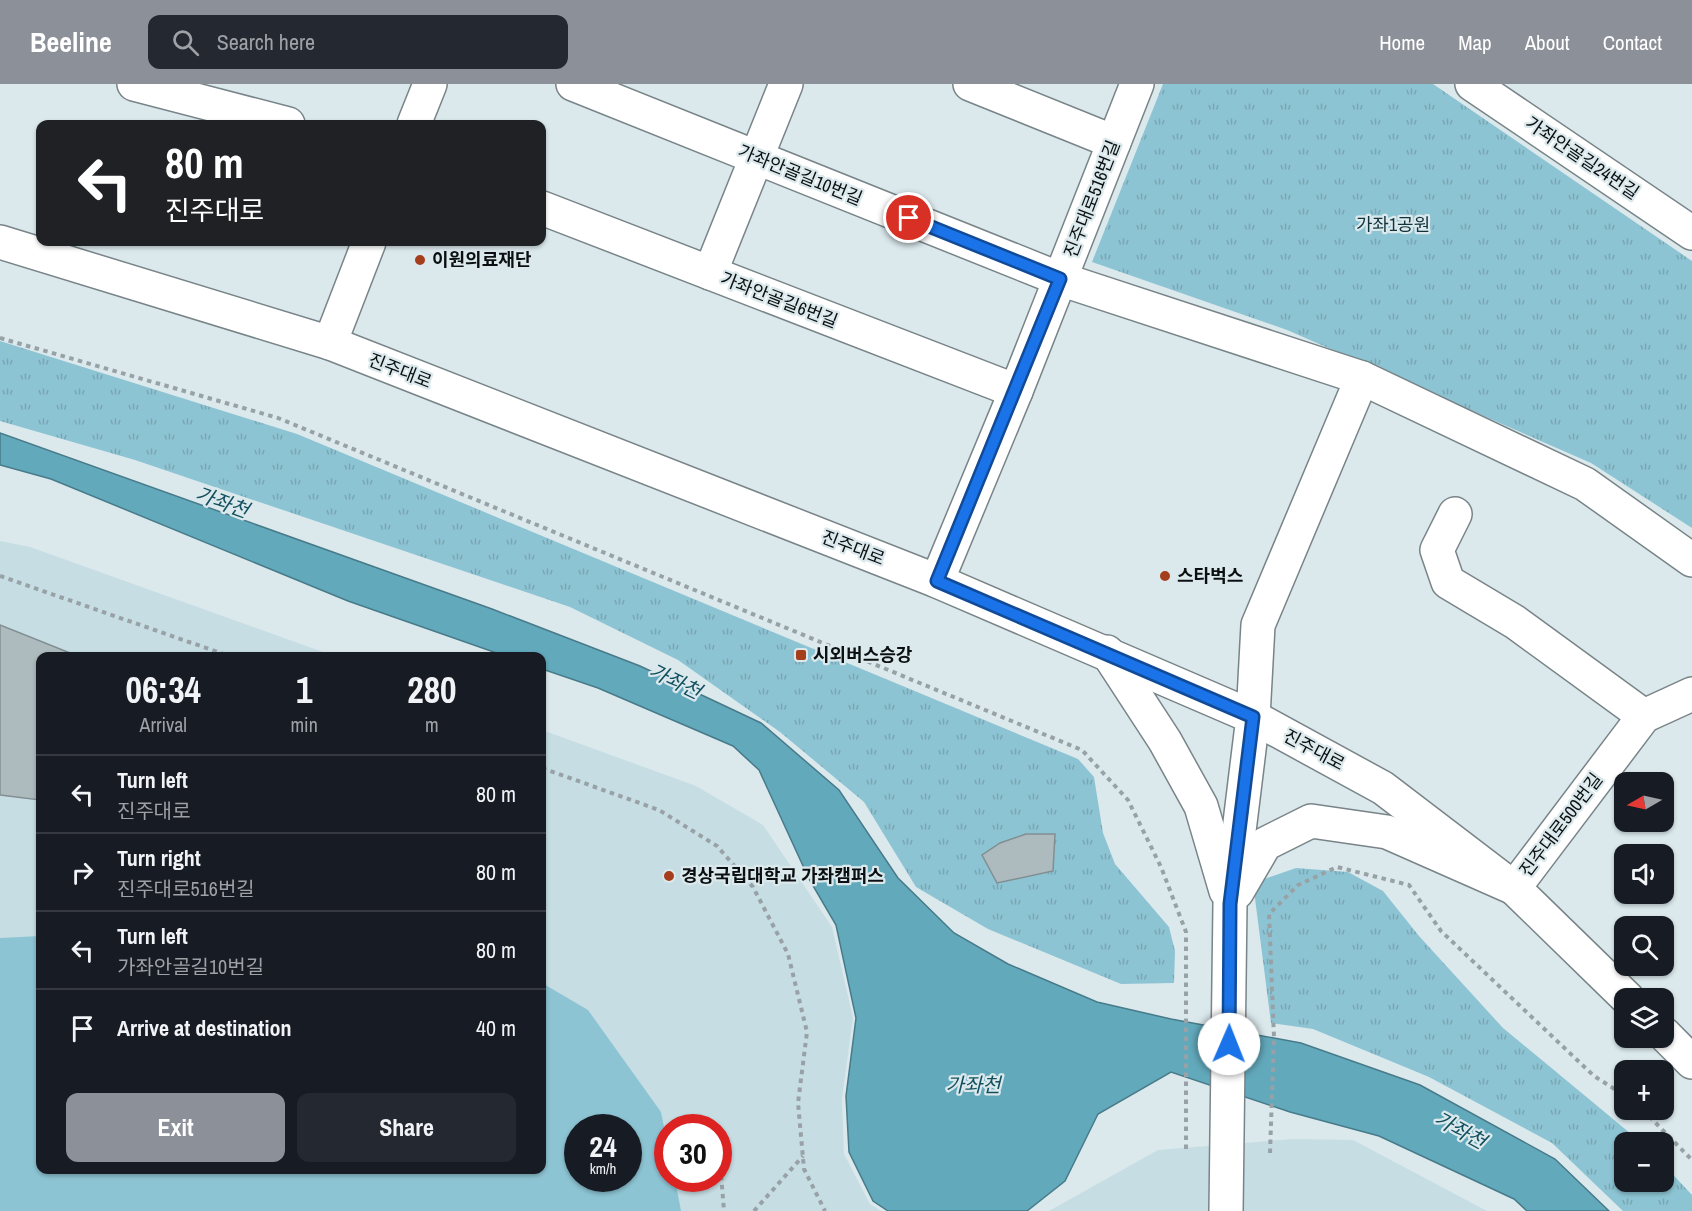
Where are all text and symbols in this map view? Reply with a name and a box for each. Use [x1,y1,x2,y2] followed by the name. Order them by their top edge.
[148,15,568,69] search box
[30,23,112,61] text: Beeline
[169,26,202,59] icon: search
[217,27,315,57] text: Search here
[1379,28,1425,57] text: Home
[1458,28,1492,57] text: Map
[1525,28,1570,57] text: About
[1603,28,1662,57] text: Contact
[1520,110,1644,205] street label: 가좌안골길24번길
[165,135,244,191] text: 80 m
[1058,136,1125,261] street label: 진주대로516번길
[734,138,866,211] street label: 가좌안골길10번길
[66,144,144,222] icon: left
[165,192,264,228] text: 진주대로
[883,192,934,243] pin
[892,201,925,234] icon: arrive
[1356,212,1430,237] park label: 가좌1공원
[432,247,532,272] place label: 이원의료재단
[413,253,427,267] marker: 이원의료재단
[717,266,842,333] street label: 가좌안골길6번길
[365,347,436,394] street label: 진주대로
[192,479,255,525] water label: 가좌천
[818,524,889,571] street label: 진주대로
[1177,563,1243,588] place label: 스타벅스
[1158,569,1172,583] marker: 스타벅스
[813,642,913,667] place label: 시외버스승강
[794,648,808,662] marker: 시외버스승강
[644,656,708,706] water label: 가좌천
[125,666,201,714] text: 06:34
[296,666,312,714] text: 1
[407,666,457,714] text: 280
[140,711,187,738] text: Arrival
[290,711,318,738] text: min
[425,711,439,738] text: m
[1279,723,1349,776] street label: 진주대로
[117,765,188,795] text: Turn left
[1513,768,1608,882] street label: 진주대로500번길
[1614,772,1674,832] north arrow
[1614,772,1674,1192] map controls
[66,778,99,811] icon: left
[476,779,516,809] text: 80 m
[117,797,191,824] text: 진주대로
[117,843,201,873] text: Turn right
[1614,844,1674,904] button: sound
[66,856,99,889] icon: right
[476,857,516,887] text: 80 m
[681,863,884,888] place label: 경상국립대학교 가좌캠퍼스
[662,869,676,883] marker: 경상국립대학교 가좌캠퍼스
[117,875,255,902] text: 진주대로516번길
[1614,916,1674,976] button: search
[117,921,188,951] text: Turn left
[66,934,99,967] icon: left
[476,935,516,965] text: 80 m
[117,953,264,980] text: 가좌안골길10번길
[1614,988,1674,1048] button: layers
[66,1012,99,1045] icon: arrive
[1197,1012,1261,1076] position arrow
[117,1013,291,1043] text: Arrive at destination
[476,1013,516,1043] text: 40 m
[1614,1060,1674,1120] button: +
[945,1071,1003,1098] water label: 가좌천
[66,1093,285,1162] button: Exit
[297,1093,516,1162] button: Share
[1430,1104,1493,1156] water label: 가좌천
[654,1114,732,1192] speed limit sign: 30
[589,1126,617,1166] text: 24
[1614,1132,1674,1192] button: −
[590,1158,616,1179] text: km/h

